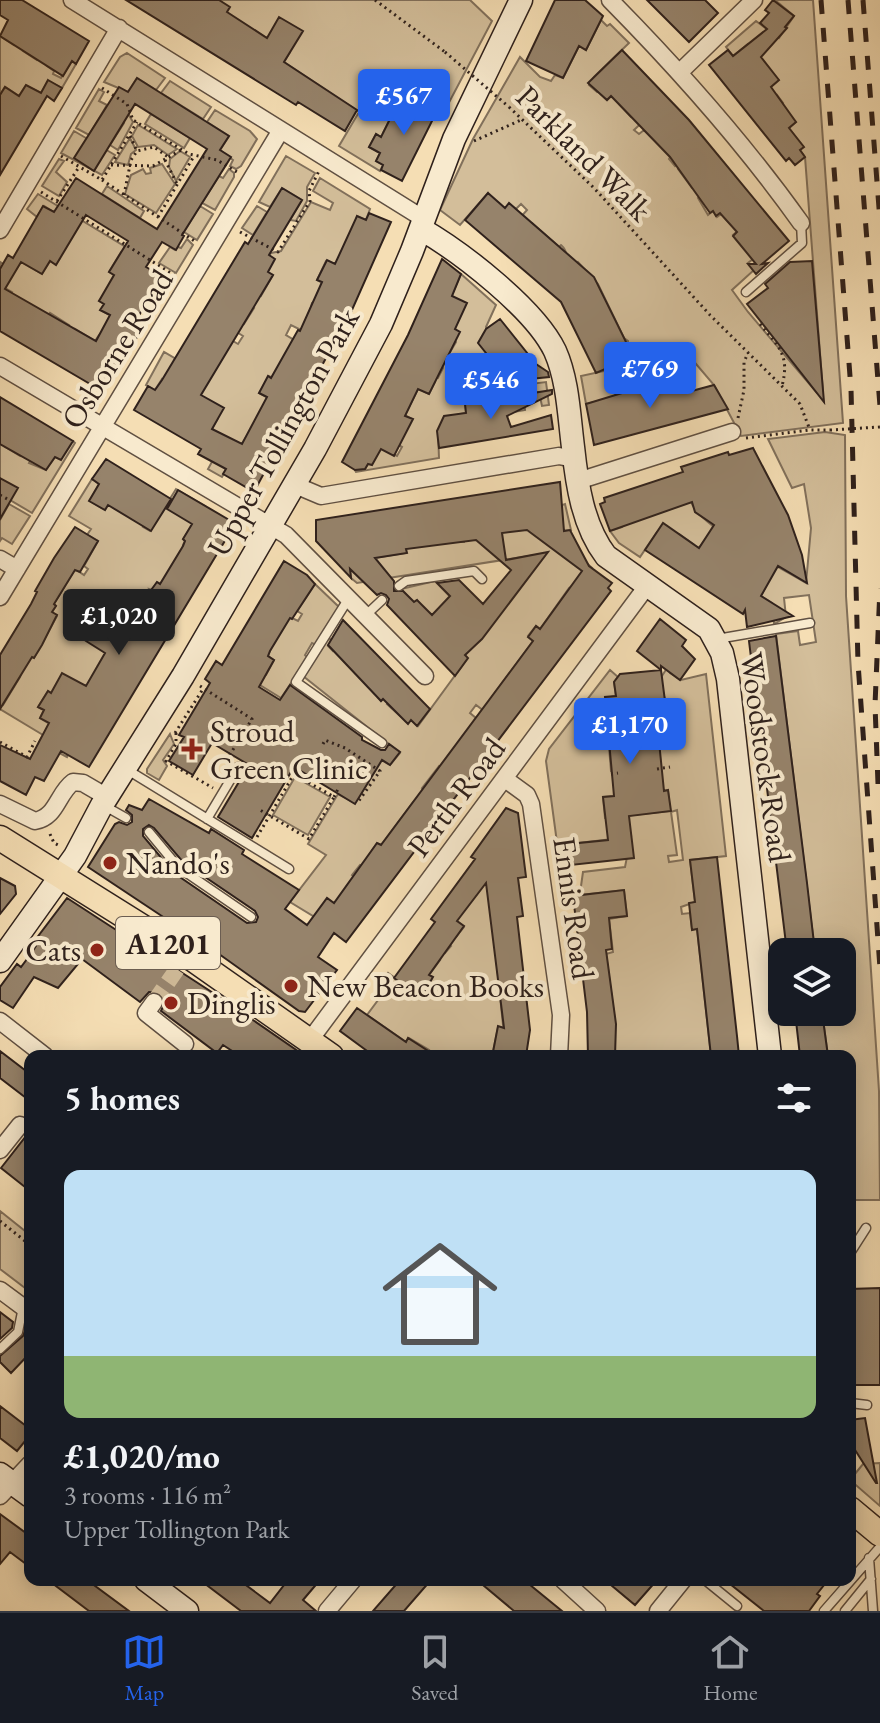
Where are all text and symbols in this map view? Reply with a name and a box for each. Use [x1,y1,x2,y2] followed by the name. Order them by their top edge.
[357,69,451,137] pin: £567
[507,76,662,231] street label: Parkland Walk
[376,78,432,112] text: £567
[51,261,183,437] street label: Osborne Road
[197,300,369,564] street label: Upper Tollington Park
[603,342,697,410] pin: £769
[622,351,678,385] text: £769
[444,353,538,421] pin: £546
[463,362,519,396] text: £546
[54,589,184,657] pin: £1,020
[81,598,157,632] text: £1,020
[730,649,802,865] street label: Woodstock Road
[565,698,695,766] pin: £1,170
[592,707,668,741] text: £1,170
[210,710,368,789] place label: Stroud Green Clinic
[397,728,515,865] street label: Perth Road
[181,738,203,760] marker: Stroud Green Clinic
[543,834,605,983] street label: Ennis Road
[126,842,230,884] place label: Nando's
[101,854,119,872] marker: Nando's
[116,917,220,969] road number: A1201
[25,929,81,971] place label: Cats
[768,938,856,1026] map controls
[768,938,856,1026] button: layers
[88,941,106,959] marker: Cats
[307,965,544,1007] place label: New Beacon Books
[282,977,300,995] marker: New Beacon Books
[187,982,276,1024] place label: Dinglis
[162,994,180,1012] marker: Dinglis
[64,1076,180,1120] text: 5 homes
[772,1076,816,1120] icon: filters
[368,1222,512,1366] icon: home
[64,1434,220,1478] text: £1,020/mo
[64,1478,231,1512] text: 3 rooms · 116 m²
[64,1512,290,1546] text: Upper Tollington Park
[122,1630,166,1707] tab: Map
[411,1630,458,1707] tab: Saved
[703,1630,758,1707] tab: Home

